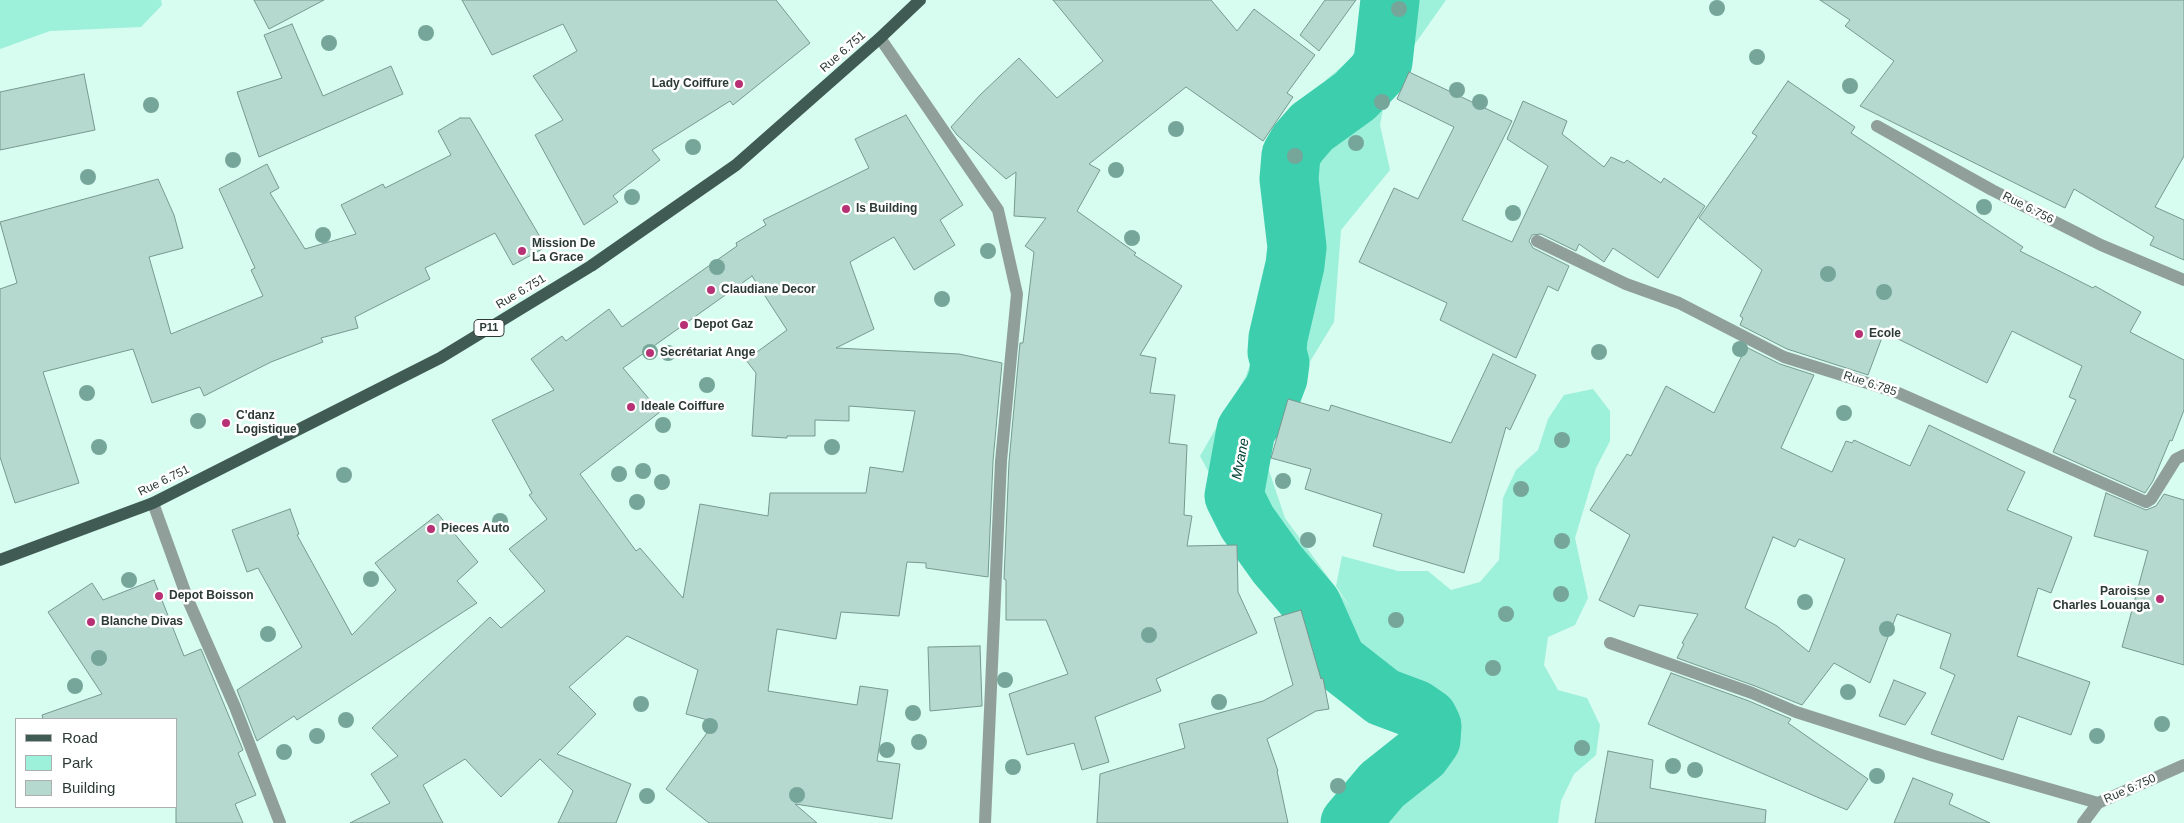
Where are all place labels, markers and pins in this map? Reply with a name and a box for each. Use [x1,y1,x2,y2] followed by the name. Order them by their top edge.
[652,77,729,91] place label: Lady Coiffure
[733,78,745,90] marker: Lady Coiffure
[856,202,917,216] place label: Is Building
[840,203,852,215] marker: Is Building
[532,237,595,265] place label: Mission De La Grace
[516,245,528,257] marker: Mission De La Grace
[721,283,816,297] place label: Claudiane Decor
[705,284,717,296] marker: Claudiane Decor
[694,318,753,332] place label: Depot Gaz
[678,319,690,331] marker: Depot Gaz
[1869,327,1901,341] place label: Ecole
[1853,328,1865,340] marker: Ecole
[660,346,755,360] place label: Secrétariat Ange
[644,347,656,359] marker: Secrétariat Ange
[641,400,724,414] place label: Ideale Coiffure
[625,401,637,413] marker: Ideale Coiffure
[236,409,297,437] place label: C'danz Logistique
[220,417,232,429] marker: C'danz Logistique
[441,522,510,536] place label: Pieces Auto
[425,523,437,535] marker: Pieces Auto
[2053,585,2150,613] place label: Paroisse Charles Louanga
[169,589,254,603] place label: Depot Boisson
[153,590,165,602] marker: Depot Boisson
[2154,593,2166,605] marker: Paroisse Charles Louanga
[101,615,183,629] place label: Blanche Divas
[85,616,97,628] marker: Blanche Divas

